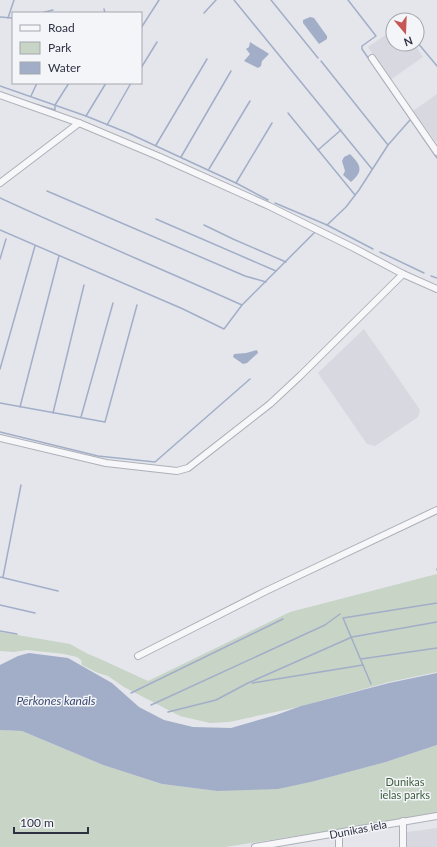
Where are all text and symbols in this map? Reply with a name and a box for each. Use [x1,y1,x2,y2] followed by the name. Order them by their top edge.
[12,12,142,84] legend
[385,12,425,52] north arrow
[48,20,75,35] text: Road
[402,34,415,49] text: N
[48,40,72,55] text: Park
[48,60,81,75] text: Water
[16,693,96,708] water label: Pērkones kanāls
[380,775,430,801] park label: Dunikas ielas parks
[14,809,88,835] scale bar
[20,815,54,830] text: 100 m
[328,817,388,841] street label: Dunikas iela

